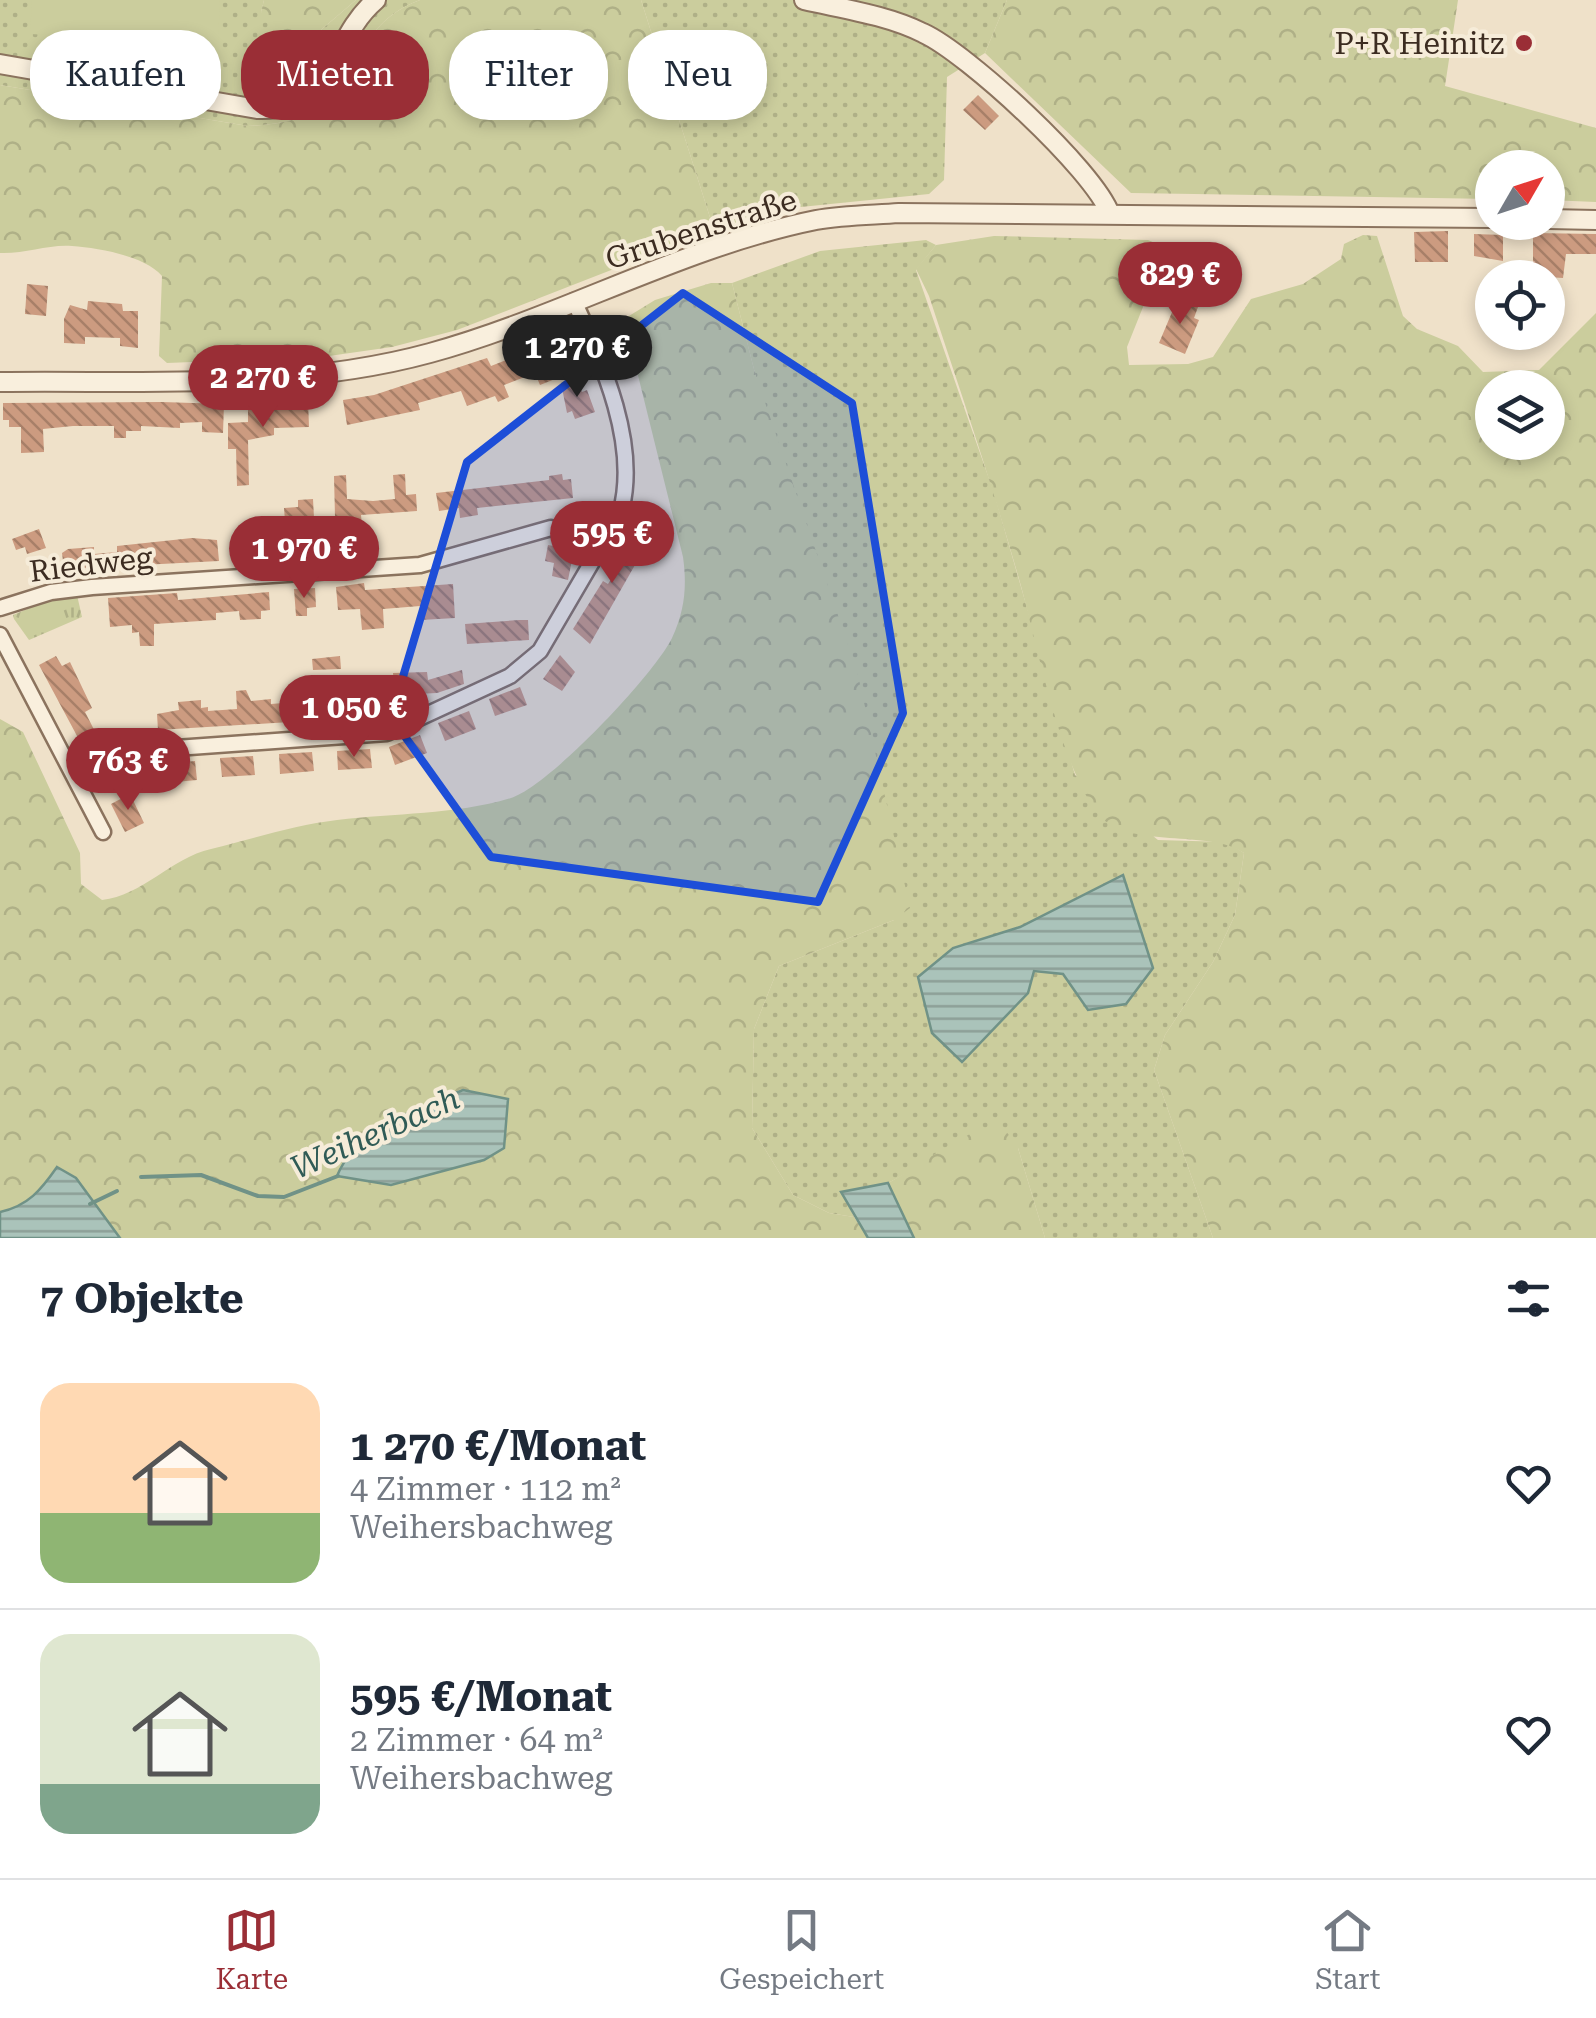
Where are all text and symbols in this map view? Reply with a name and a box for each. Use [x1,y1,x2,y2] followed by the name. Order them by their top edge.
[1334,26,1504,61] place label: P+R Heinitz
[30,30,221,120] chip: Kaufen
[241,30,429,120] chip: Mieten
[449,30,608,120] chip: Filter
[628,30,767,120] chip: Neu
[1513,32,1535,54] marker: P+R Heinitz
[1475,150,1565,240] north arrow
[1475,150,1565,460] map controls
[601,182,801,276] street label: Grubenstraße
[1110,242,1250,327] pin: 829 €
[1140,255,1220,293] text: 829 €
[1475,260,1565,350] button: locate
[485,315,669,400] pin: 1 270 €
[524,328,630,366] text: 1 270 €
[171,345,355,430] pin: 2 270 €
[210,358,316,396] text: 2 270 €
[1475,370,1565,460] button: layers
[542,501,682,586] pin: 595 €
[572,514,652,552] text: 595 €
[212,516,396,601] pin: 1 970 €
[251,529,357,567] text: 1 970 €
[27,539,155,589] street label: Riedweg
[262,675,446,760] pin: 1 050 €
[301,688,407,726] text: 1 050 €
[58,728,198,813] pin: 763 €
[88,741,168,779] text: 763 €
[285,1079,465,1187] water label: Weiherbach
[1501,1271,1556,1326] icon: filters
[40,1274,244,1323] text: 7 Objekte
[350,1421,646,1470] text: 1 270 €/Monat
[120,1423,240,1543] icon: home
[1501,1456,1556,1511] icon: heart
[350,1470,621,1508] text: 4 Zimmer · 112 m²
[350,1508,613,1546] text: Weihersbachweg
[350,1672,612,1721] text: 595 €/Monat
[120,1674,240,1794] icon: home
[1501,1707,1556,1762] icon: heart
[350,1721,603,1759] text: 2 Zimmer · 64 m²
[350,1759,613,1797] text: Weihersbachweg
[216,1903,288,1996] tab: Karte
[719,1903,884,1996] tab: Gespeichert
[1315,1903,1380,1996] tab: Start

